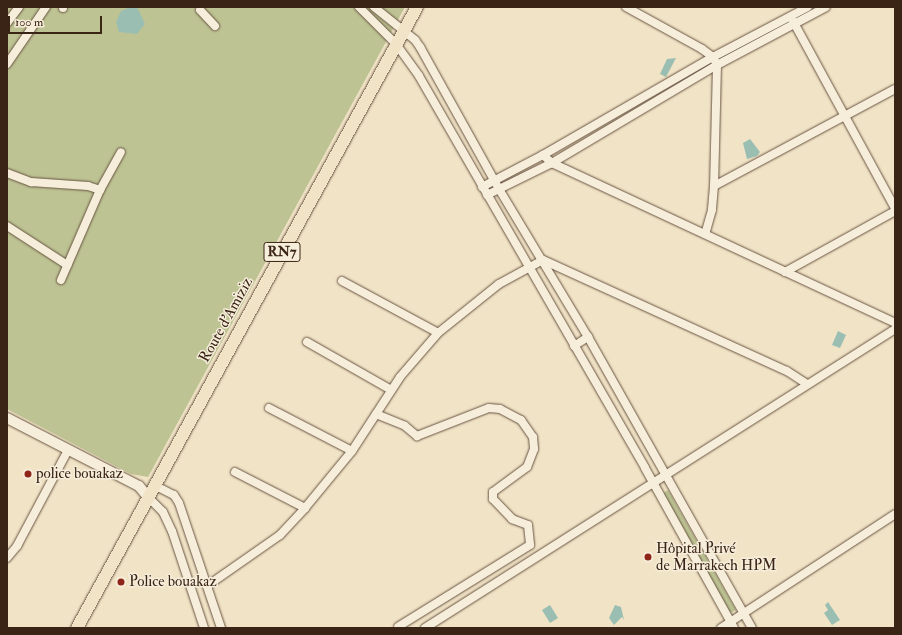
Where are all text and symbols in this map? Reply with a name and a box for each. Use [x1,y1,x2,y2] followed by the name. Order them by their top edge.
[10,8,104,34] scale bar
[15,15,43,30] text: 100 m
[263,240,301,264] road number: RN7
[195,274,257,366] street label: Route d'Amiziz
[36,465,123,483] place label: police bouakaz
[23,469,33,479] marker: police bouakaz
[656,539,777,574] place label: Hôpital Privé de Marrakech HPM
[643,552,653,562] marker: Hôpital Privé de Marrakech HPM
[129,573,217,591] place label: Police bouakaz
[116,577,126,587] marker: Police bouakaz

